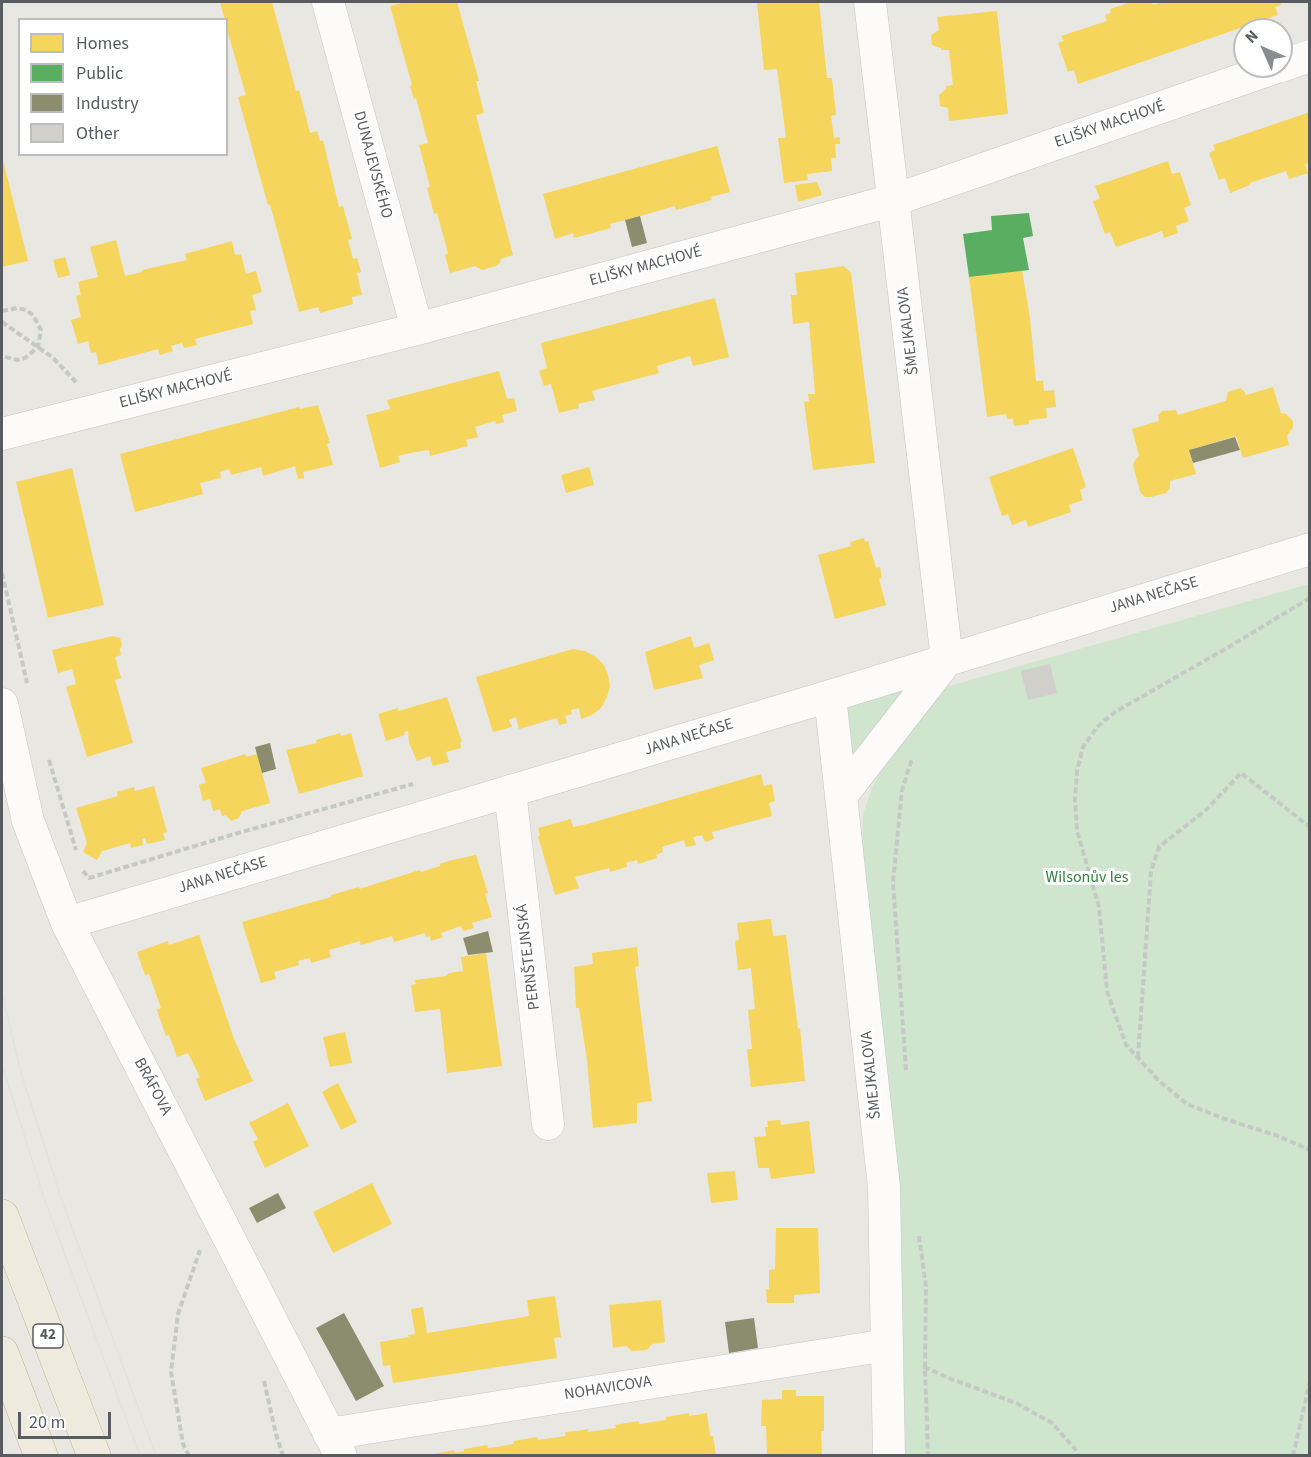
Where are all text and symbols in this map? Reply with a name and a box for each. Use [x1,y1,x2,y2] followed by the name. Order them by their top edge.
[18,18,228,156] legend
[1233,18,1293,78] north arrow
[1240,25,1263,48] text: N
[76,31,129,56] text: Homes
[76,61,123,86] text: Public
[76,91,139,116] text: Industry
[1052,97,1168,153] street label: ELIŠKY MACHOVÉ
[348,109,396,221] street label: DUNAJEVSKÉHO
[76,121,119,146] text: Other
[588,243,704,291] street label: ELIŠKY MACHOVÉ
[894,286,924,376] street label: ŠMEJKALOVA
[118,367,234,413] street label: ELIŠKY MACHOVÉ
[1107,573,1201,619] street label: JANA NEČASE
[642,715,736,761] street label: JANA NEČASE
[176,853,270,899] street label: JANA NEČASE
[1046,868,1128,888] park label: Wilsonův les
[513,903,545,1011] street label: PERNŠTEJNSKÁ
[858,1030,886,1120] street label: ŠMEJKALOVA
[129,1055,175,1119] street label: BRÁFOVA
[33,1324,63,1348] road number: 42
[563,1373,653,1405] street label: NOHAVICOVA
[21,1400,114,1438] scale bar
[29,1410,65,1435] text: 20 m

